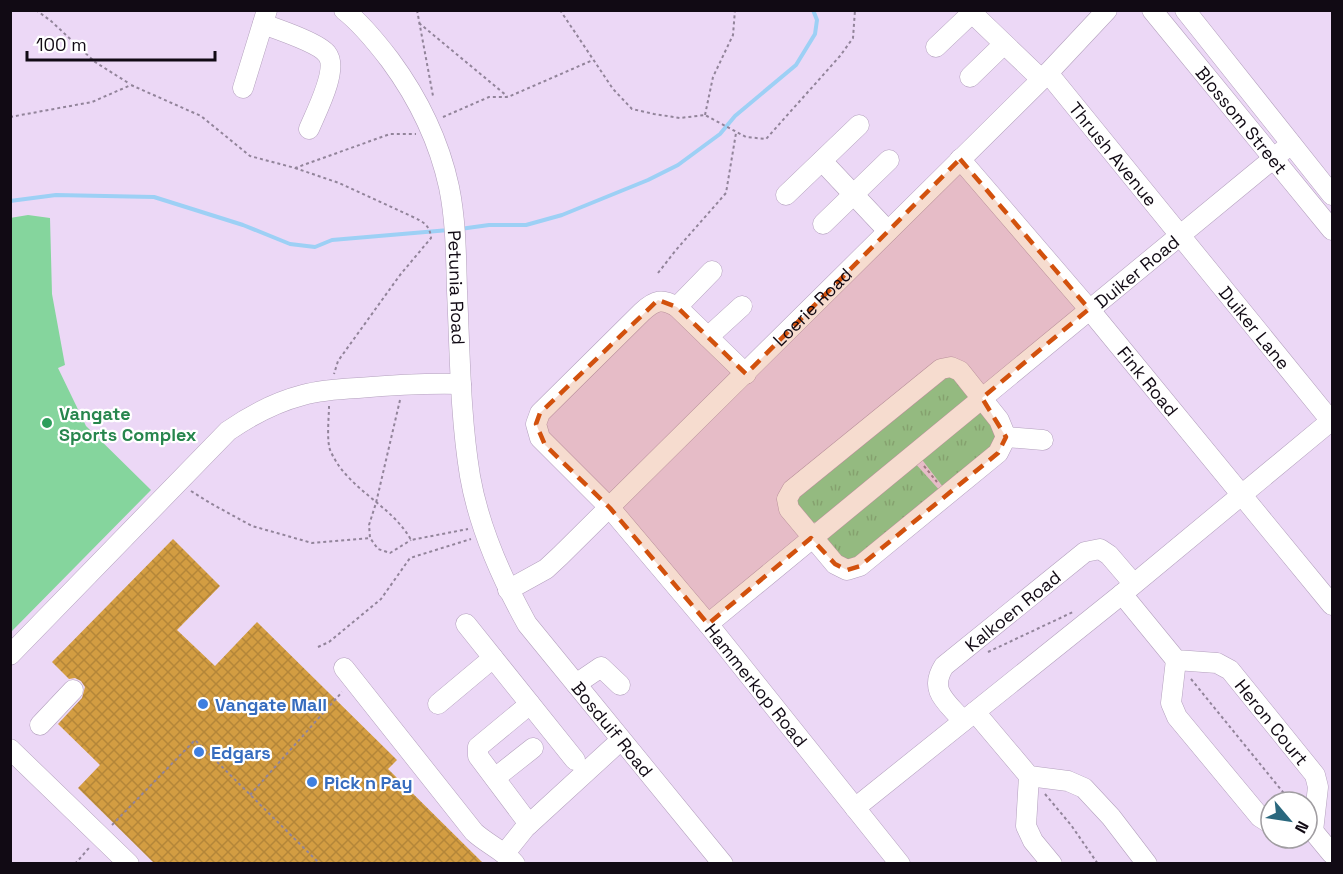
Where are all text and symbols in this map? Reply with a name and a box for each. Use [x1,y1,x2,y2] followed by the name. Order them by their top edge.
[27,24,214,62] scale bar
[36,33,87,56] text: 100 m
[1191,61,1293,179] street label: Blossom Street
[1064,97,1163,211] street label: Thrush Avenue
[443,229,471,345] street label: Petunia Road
[1089,230,1183,313] street label: Duiker Road
[768,263,856,351] street label: Loerie Road
[1214,281,1296,374] street label: Duiker Lane
[1113,341,1184,421] street label: Fink Road
[59,402,197,446] place label: Vangate Sports Complex
[40,416,54,430] marker: Vangate Sports Complex
[960,565,1065,656] street label: Kalkoen Road
[700,618,813,751] street label: Hammerkop Road
[1230,674,1314,770] street label: Heron Court
[567,677,658,781] street label: Bosduif Road
[215,693,327,716] place label: Vangate Mall
[196,697,210,711] marker: Vangate Mall
[211,741,271,764] place label: Edgars
[192,745,206,759] marker: Edgars
[324,771,413,794] place label: Pick n Pay
[305,775,319,789] marker: Pick n Pay
[1259,790,1319,850] north arrow
[1290,817,1313,837] text: N

